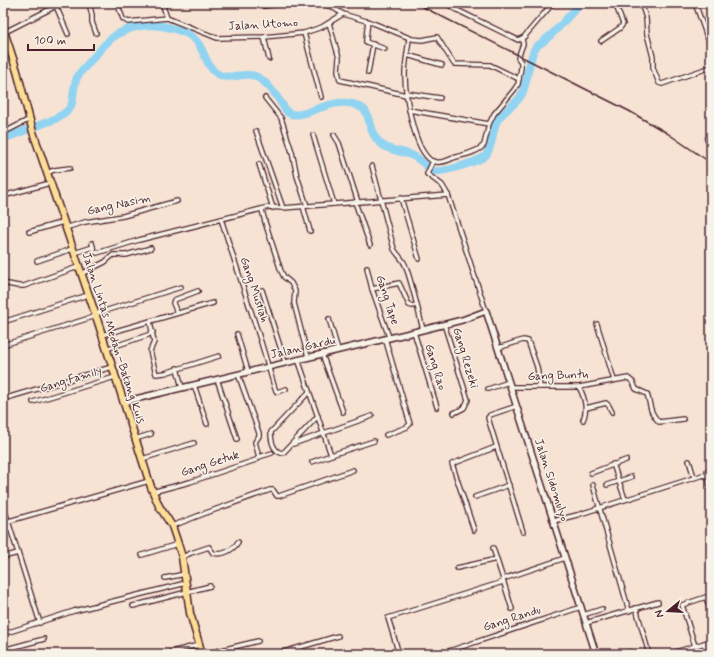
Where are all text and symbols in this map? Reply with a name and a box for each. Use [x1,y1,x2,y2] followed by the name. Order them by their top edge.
[228,15,298,35] street label: Jalan Utomo
[28,26,94,52] scale bar
[34,33,66,49] text: 100 m
[86,190,152,220] street label: Gang Nasim
[78,250,148,426] street label: Jalan Lintas Medan–Batang Kuis
[236,255,272,325] street label: Gang Mustiah
[371,273,403,327] street label: Gang Tape
[448,326,482,391] street label: Gang Rezeki
[269,333,338,363] street label: Jalan Gardu
[420,342,450,392] street label: Gang Rao
[38,363,104,397] street label: Gang Family
[527,367,589,385] street label: Gang Buntu
[530,437,572,524] street label: Jalan Sidomulyo
[179,447,241,481] street label: Gang Getuk
[648,591,688,631] north arrow
[481,602,543,636] street label: Gang Randu
[652,608,667,619] text: N

